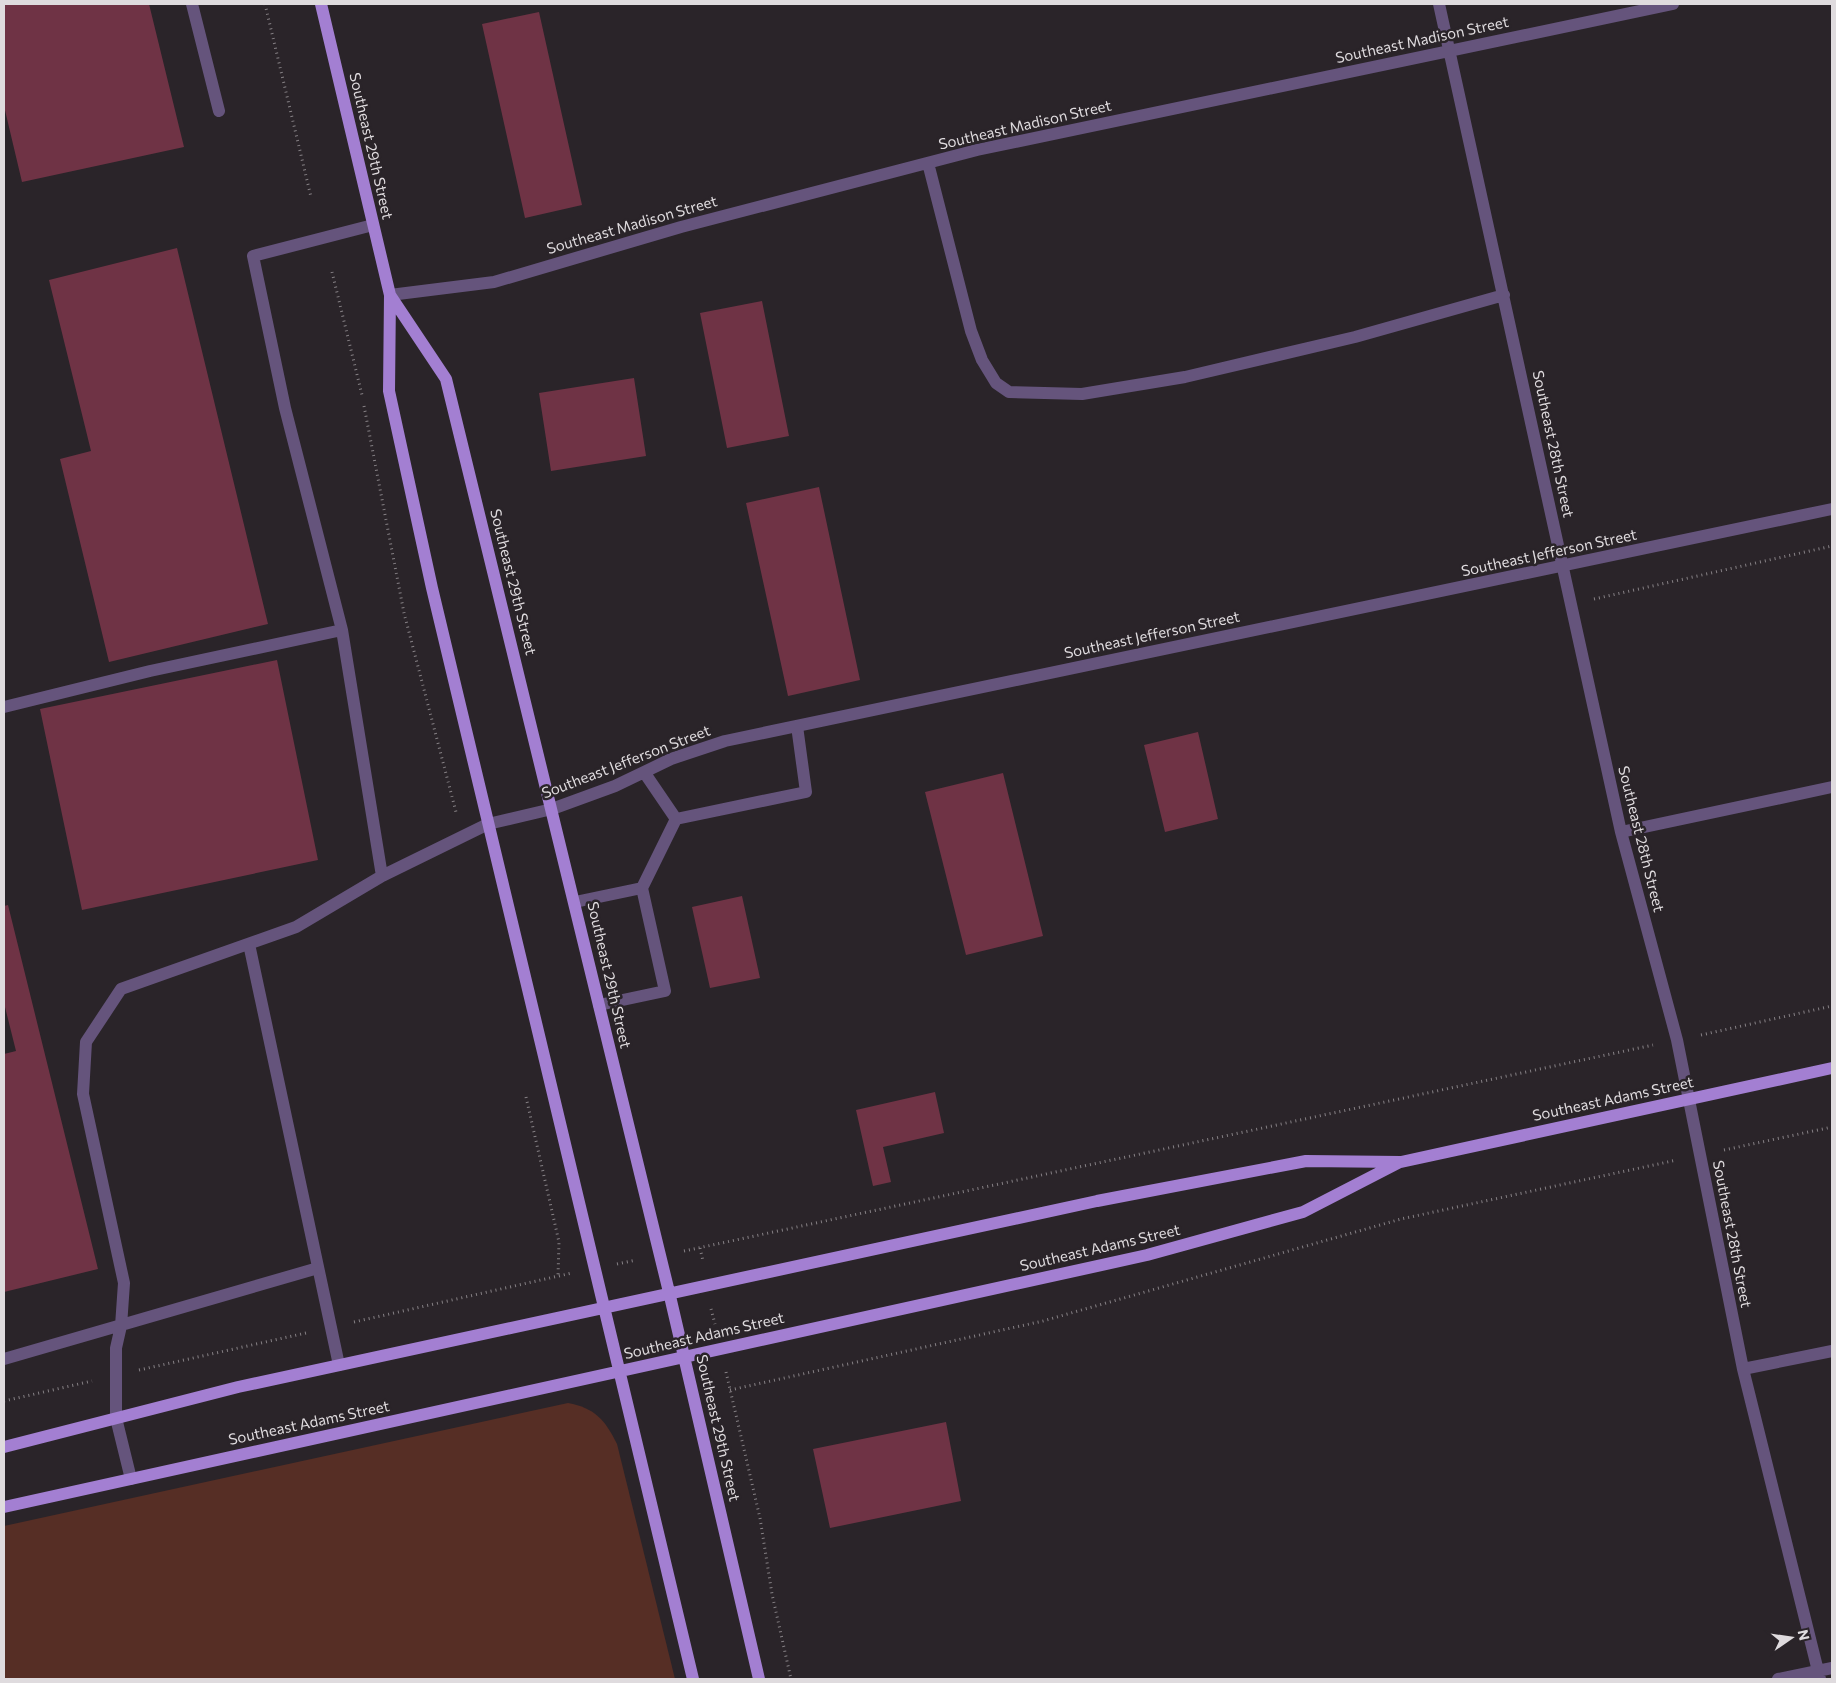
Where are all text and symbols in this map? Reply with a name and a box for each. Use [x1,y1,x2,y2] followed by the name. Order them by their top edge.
[1334,12,1510,66] street label: Southeast Madison Street
[346,71,398,221] street label: Southeast 29th Street
[937,95,1113,153] street label: Southeast Madison Street
[544,191,719,257] street label: Southeast Madison Street
[1530,369,1578,519] street label: Southeast 28th Street
[487,507,541,657] street label: Southeast 29th Street
[1459,525,1638,579] street label: Southeast Jefferson Street
[1062,607,1241,661] street label: Southeast Jefferson Street
[539,721,712,802] street label: Southeast Jefferson Street
[1615,764,1669,914] street label: Southeast 28th Street
[584,900,636,1050] street label: Southeast 29th Street
[1531,1072,1695,1124] street label: Southeast Adams Street
[1710,1159,1756,1309] street label: Southeast 28th Street
[1018,1220,1182,1274] street label: Southeast Adams Street
[622,1308,786,1362] street label: Southeast Adams Street
[693,1353,745,1503] street label: Southeast 29th Street
[227,1396,391,1448] street label: Southeast Adams Street
[1766,1613,1816,1663] north arrow
[1795,1628,1814,1642] text: N

